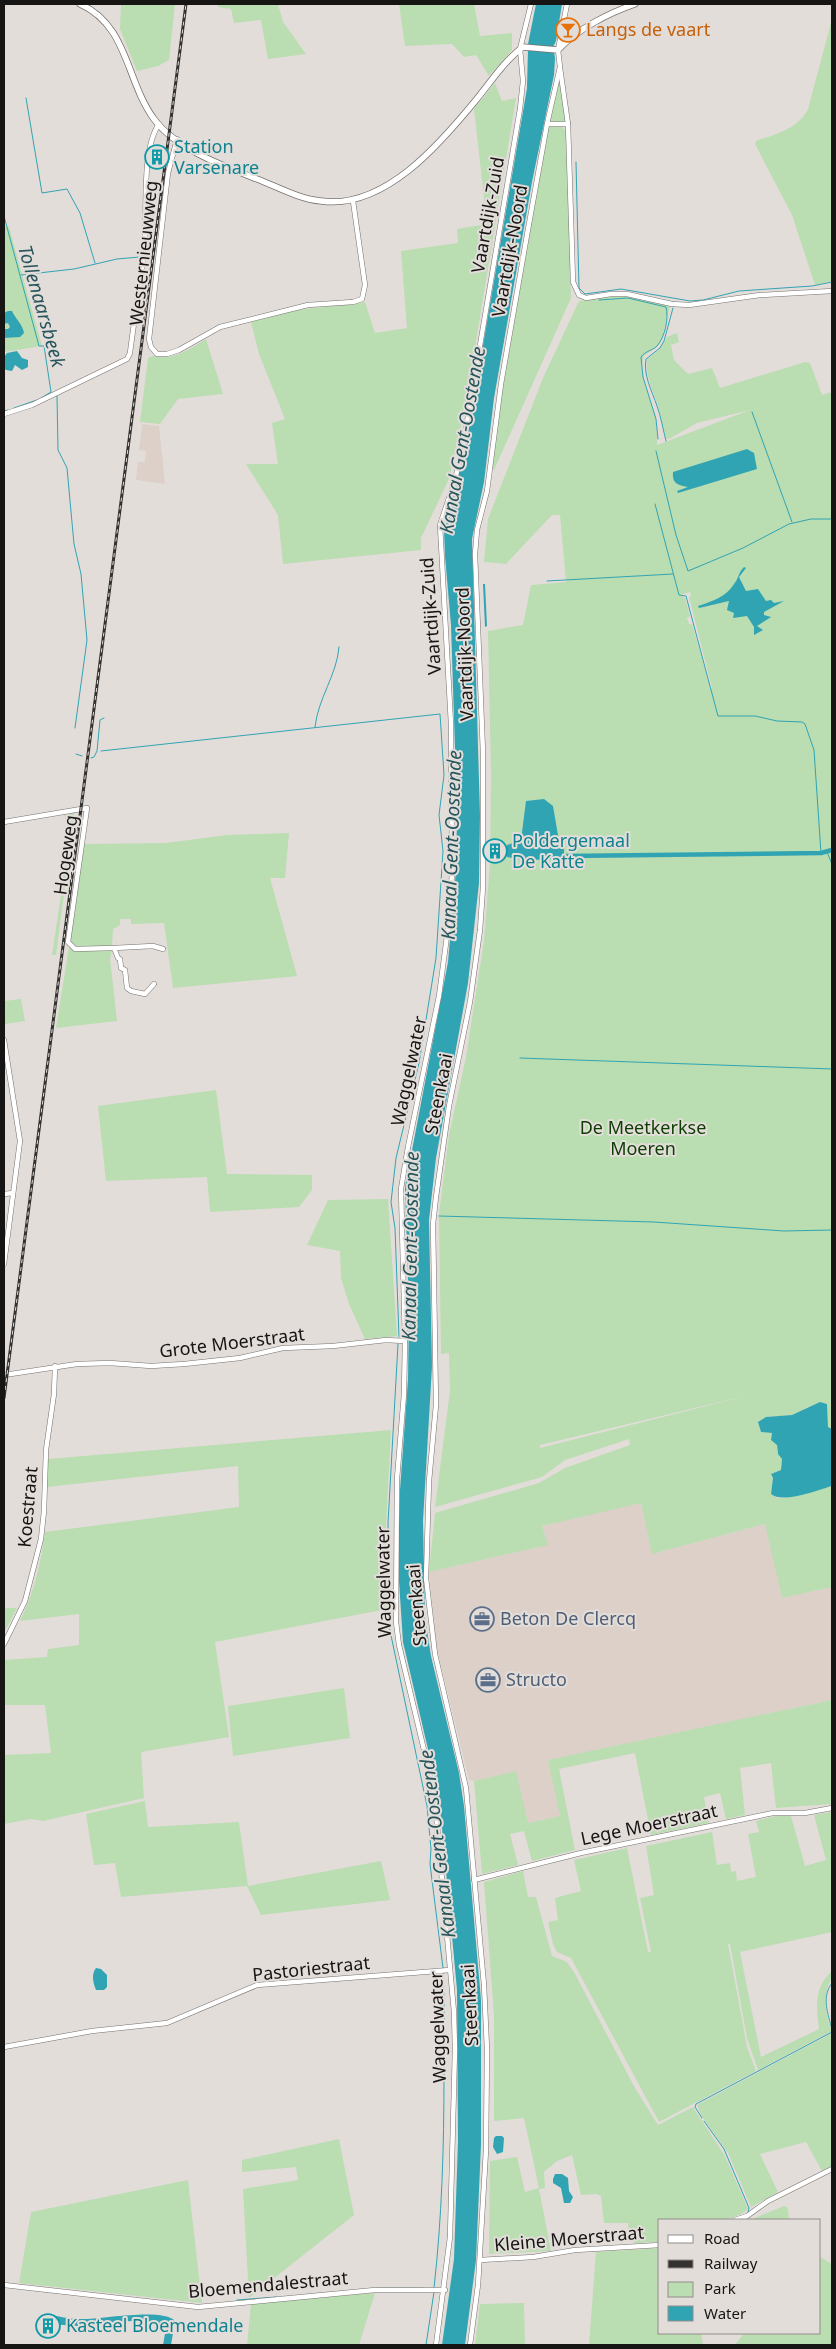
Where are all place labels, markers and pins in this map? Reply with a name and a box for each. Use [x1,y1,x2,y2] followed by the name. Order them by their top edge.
[555,17,581,43] bar icon: Langs de vaart
[586,17,711,41] place label: Langs de vaart
[174,134,259,179] place label: Station Varsenare
[144,144,170,170] building icon: Station Varsenare
[512,828,630,873] place label: Poldergemaal De Katte
[482,838,508,864] building icon: Poldergemaal De Katte
[469,1606,495,1632] office icon: Beton De Clercq
[500,1606,636,1630] place label: Beton De Clercq
[475,1667,501,1693] office icon: Structo
[506,1667,567,1691] place label: Structo
[35,2313,61,2339] building icon: Kasteel Bloemendale
[66,2313,243,2337] place label: Kasteel Bloemendale

